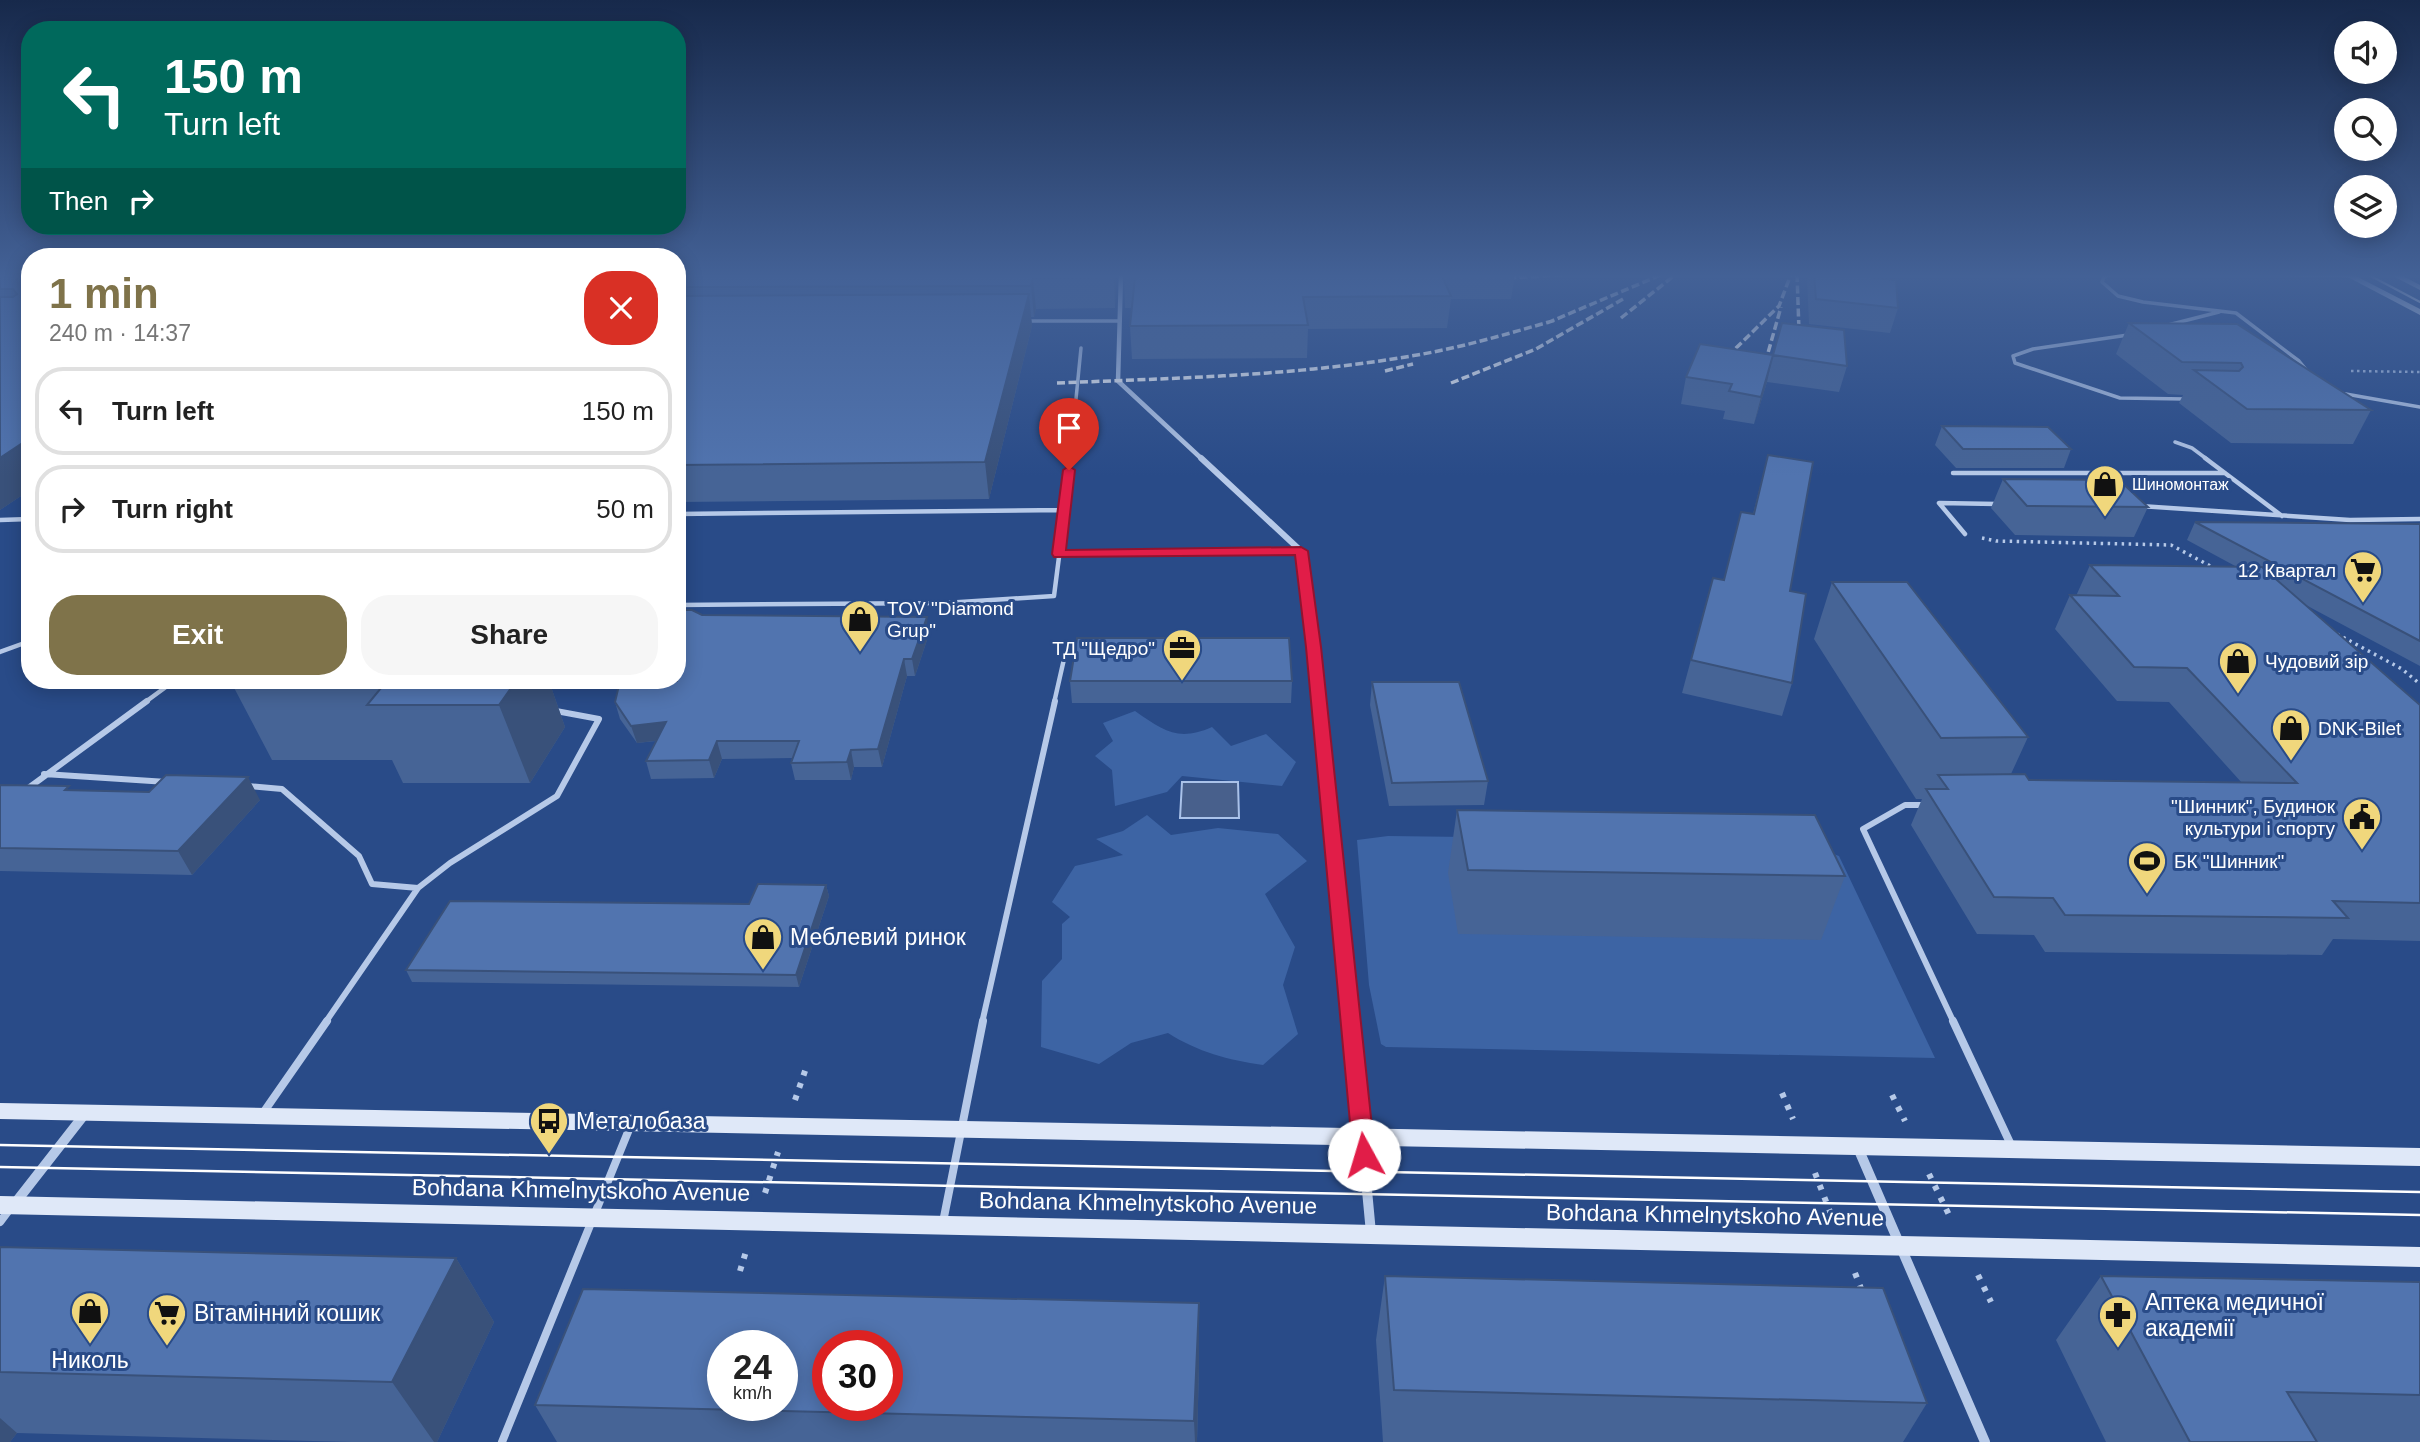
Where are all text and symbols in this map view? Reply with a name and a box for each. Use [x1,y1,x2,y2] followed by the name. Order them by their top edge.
[2334,21,2397,238] map controls
[2334,21,2397,84] button: sound
[49,49,140,140] icon: left
[164,49,303,103] text: 150 m
[2334,98,2397,161] button: search
[164,106,280,142] text: Turn left
[2334,175,2397,238] button: layers
[122,182,160,220] icon: right
[49,186,108,216] text: Then
[49,270,159,317] text: 1 min
[584,271,658,345] button: close
[49,320,191,346] text: 240 m · 14:37
[53,392,91,430] icon: left
[112,396,214,426] text: Turn left
[582,396,654,426] text: 150 m
[1039,398,1099,470] pin
[1050,409,1088,447] icon: arrive
[2084,463,2126,518] shop icon: Шиномонтаж
[2132,476,2229,493] place label: Шиномонтаж
[53,490,91,528] icon: right
[112,494,233,524] text: Turn right
[596,494,654,524] text: 50 m
[2342,549,2384,604] supermarket icon: 12 Квартал
[2238,560,2336,581] place label: 12 Квартал
[49,595,347,675] button: Exit
[361,595,658,675] button: Share
[839,598,881,653] shop icon: TOV "Diamond Grup"
[887,598,1014,641] place label: TOV "Diamond Grup"
[1161,627,1203,682] office icon: ТД "Щедро"
[1052,638,1155,659] place label: ТД "Щедро"
[2217,640,2259,695] shop icon: Чудовий зір
[2265,651,2368,672] place label: Чудовий зір
[2270,707,2312,762] shop icon: DNK-Bilet
[2318,718,2402,739] place label: DNK-Bilet
[2171,796,2336,839] place label: "Шинник", Будинок культури і спорту
[2341,796,2383,851] public building icon: "Шинник", Будинок культури і спорту
[2126,840,2168,895] sports icon: БК "Шинник"
[2174,851,2284,872] place label: БК "Шинник"
[742,916,784,971] shop icon: Меблевий ринок
[790,924,967,950] place label: Меблевий ринок
[528,1100,570,1155] bus stop icon: Металобаза
[576,1108,706,1134] place label: Металобаза
[1327,1118,1401,1192] position arrow
[412,1174,750,1206] street label: Bohdana Khmelnytskoho Avenue
[979,1187,1317,1219] street label: Bohdana Khmelnytskoho Avenue
[1546,1199,1884,1231] street label: Bohdana Khmelnytskoho Avenue
[2145,1289,2324,1341] place label: Аптека медичної академії
[69,1290,111,1345] shop icon: Николь
[146,1292,188,1347] supermarket icon: Вітамінний кошик
[2097,1294,2139,1349] pharmacy icon: Аптека медичної академії
[194,1300,381,1326] place label: Вітамінний кошик
[812,1330,903,1421] speed limit sign: 30
[51,1347,129,1373] place label: Николь
[733,1347,772,1386] text: 24
[733,1383,772,1403] text: km/h

